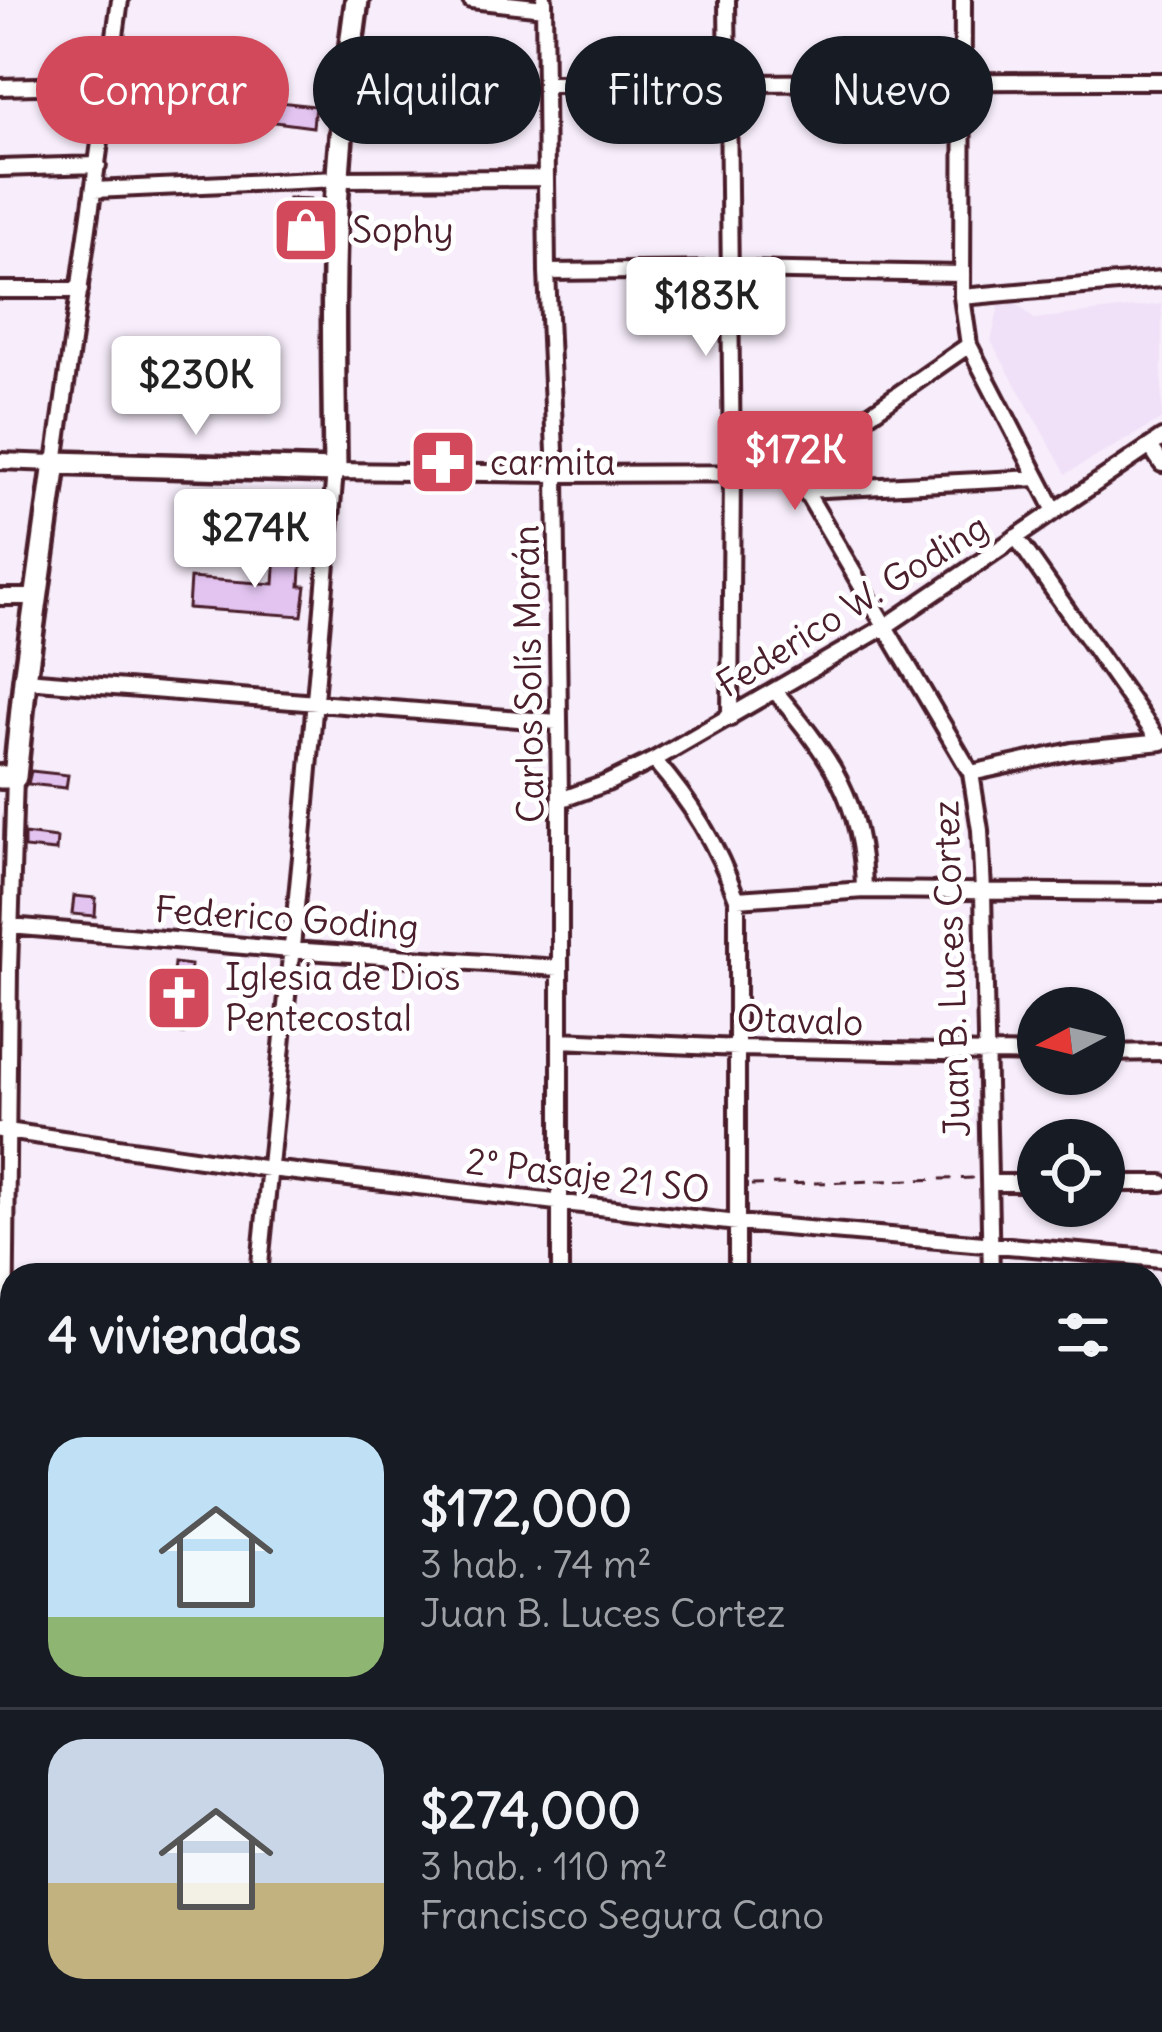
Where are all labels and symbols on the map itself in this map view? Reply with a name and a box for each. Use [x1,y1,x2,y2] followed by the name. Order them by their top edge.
[271,195,341,265] shop icon: Sophy
[352,208,454,253] place label: Sophy
[622,257,790,359] pin: $183K
[112,336,280,438] pin: $230K
[711,411,879,513] pin: $172K
[408,427,478,497] pharmacy icon: carmita
[490,440,616,485] place label: carmita
[171,489,339,591] pin: $274K
[708,504,996,707] street label: Federico W. Goding
[503,525,554,823] street label: Carlos Solís Morán
[923,800,980,1138] street label: Juan B. Luces Cortez
[154,887,420,950] street label: Federico Goding
[225,955,460,1041] place label: Iglesia de Dios Pentecostal
[144,963,214,1033] church icon: Iglesia de Dios Pentecostal
[1017,987,1125,1095] north arrow
[736,996,864,1045] street label: Otavalo
[464,1138,712,1213] street label: 2° Pasaje 21 SO

